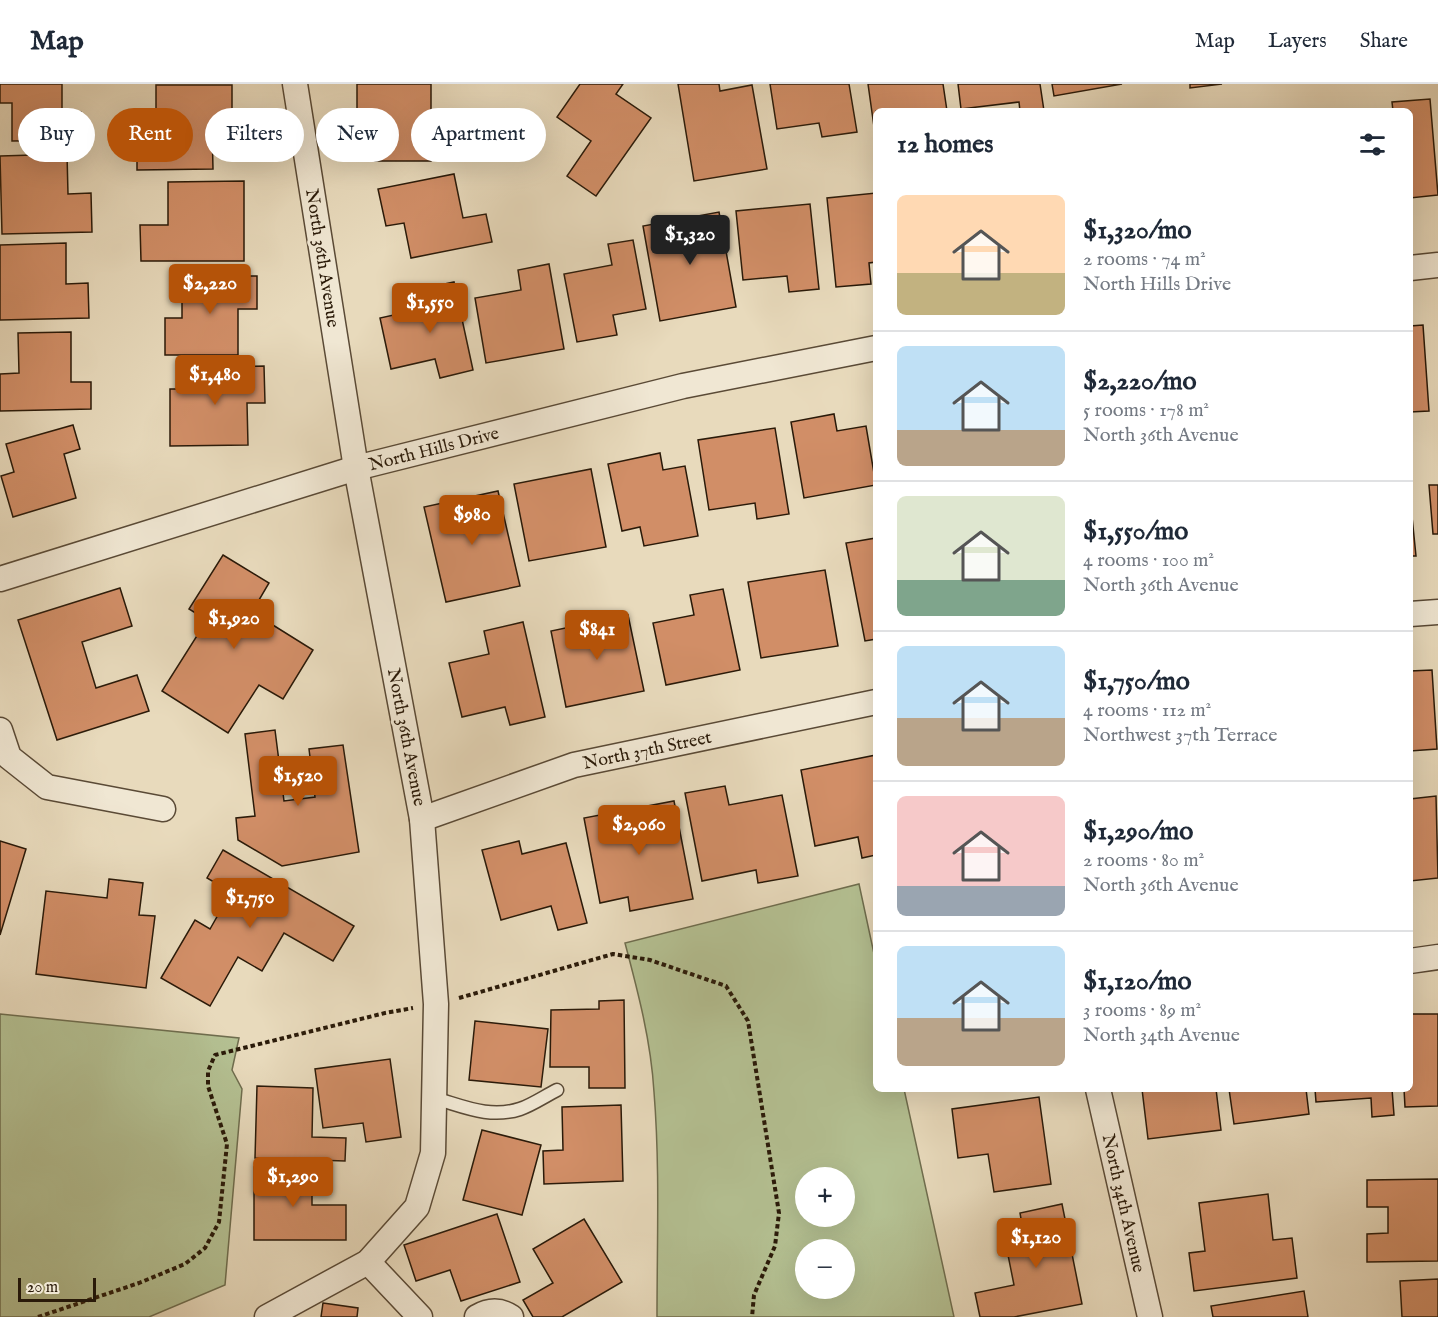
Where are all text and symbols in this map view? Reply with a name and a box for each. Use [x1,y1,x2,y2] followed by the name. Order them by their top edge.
[30,24,84,59] text: Map
[1195,28,1235,55] text: Map
[1268,28,1327,55] text: Layers
[1360,28,1408,55] text: Share
[18,108,95,162] chip: Buy
[107,108,193,162] chip: Rent
[205,108,304,162] chip: Filters
[316,108,399,162] chip: New
[411,108,546,162] chip: Apartment
[897,128,993,161] text: 12 homes
[1356,128,1389,161] icon: filters
[299,187,344,329] street label: North 36th Avenue
[1083,214,1192,247] text: $1,320/mo
[641,215,739,266] pin: $1,320
[945,219,1017,291] icon: home
[665,222,715,247] text: $1,320
[1083,247,1206,272] text: 2 rooms · 74 m²
[161,264,259,315] pin: $2,220
[183,271,237,296] text: $2,220
[1083,272,1231,297] text: North Hills Drive
[381,283,479,334] pin: $1,550
[406,290,454,315] text: $1,550
[166,355,264,406] pin: $1,480
[189,362,241,387] text: $1,480
[1083,365,1197,398] text: $2,220/mo
[945,370,1017,442] icon: home
[1083,398,1209,423] text: 5 rooms · 178 m²
[367,423,502,477] street label: North Hills Drive
[1083,423,1239,448] text: North 36th Avenue
[436,495,508,546] pin: $980
[453,502,491,527] text: $980
[1083,515,1188,548] text: $1,550/mo
[945,520,1017,592] icon: home
[1083,548,1214,573] text: 4 rooms · 100 m²
[1083,573,1239,598] text: North 36th Avenue
[185,599,283,650] pin: $1,920
[208,606,260,631] text: $1,920
[561,610,633,661] pin: $841
[579,617,615,642] text: $841
[1083,665,1190,698] text: $1,750/mo
[381,666,430,808] street label: North 36th Avenue
[945,670,1017,742] icon: home
[1083,698,1211,723] text: 4 rooms · 112 m²
[1083,723,1277,748] text: Northwest 37th Terrace
[581,727,714,776] street label: North 37th Street
[249,756,347,807] pin: $1,520
[273,763,323,788] text: $1,520
[590,805,688,856] pin: $2,060
[612,812,666,837] text: $2,060
[1083,815,1193,848] text: $1,290/mo
[945,820,1017,892] icon: home
[1083,848,1204,873] text: 2 rooms · 80 m²
[1083,873,1239,898] text: North 36th Avenue
[201,878,299,929] pin: $1,750
[225,885,275,910] text: $1,750
[1083,965,1192,998] text: $1,120/mo
[945,970,1017,1042] icon: home
[1083,998,1201,1023] text: 3 rooms · 89 m²
[1083,1023,1240,1048] text: North 34th Avenue
[1096,1132,1149,1275] street label: North 34th Avenue
[244,1157,342,1208] pin: $1,290
[267,1164,319,1189] text: $1,290
[795,1167,855,1299] map controls
[795,1167,855,1227] button: +
[987,1218,1085,1269] pin: $1,120
[1011,1225,1061,1250] text: $1,120
[795,1239,855,1299] button: −
[18,1275,96,1302] scale bar
[27,1278,58,1298] text: 20 m

